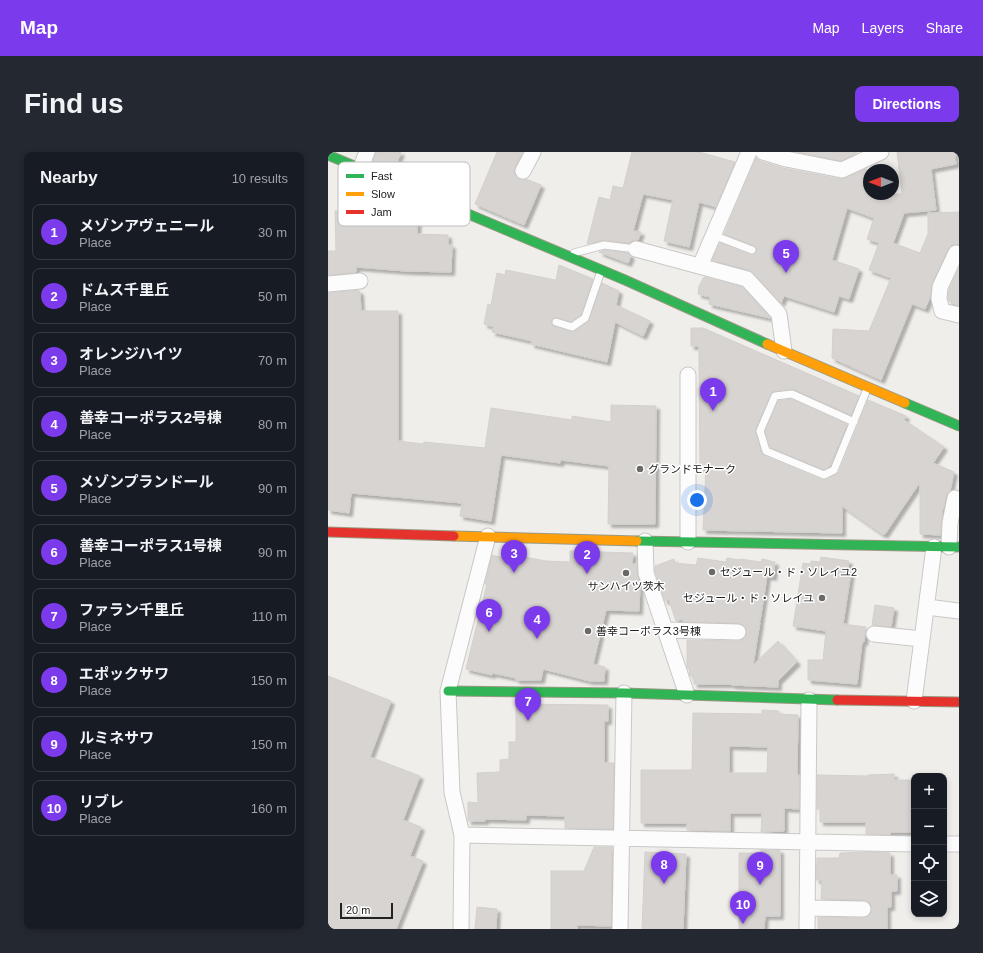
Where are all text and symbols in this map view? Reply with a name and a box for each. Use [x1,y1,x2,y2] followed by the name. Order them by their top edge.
[20,17,58,38] text: Map
[812,20,840,36] text: Map
[862,20,904,36] text: Layers
[926,20,963,36] text: Share
[855,86,959,122] button: Directions
[24,88,124,119] text: Find us
[338,162,470,226] legend
[863,164,899,200] north arrow
[40,168,98,187] text: Nearby
[371,170,392,182] text: Fast
[232,171,288,186] text: 10 results
[371,188,395,200] text: Slow
[371,206,392,218] text: Jam
[79,217,214,234] text: メゾンアヴェニール
[50,225,58,240] text: 1
[258,225,287,240] text: 30 m
[79,235,112,250] text: Place
[773,240,799,273] pin: 5
[79,281,169,298] text: ドムス千里丘
[50,289,58,304] text: 2
[258,289,287,304] text: 50 m
[79,299,112,314] text: Place
[79,345,183,362] text: オレンジハイツ
[50,353,58,368] text: 3
[258,353,287,368] text: 70 m
[79,363,112,378] text: Place
[700,378,726,411] pin: 1
[79,409,222,426] text: 善幸コーポラス2号棟
[50,417,58,432] text: 4
[258,417,287,432] text: 80 m
[79,427,112,442] text: Place
[648,463,736,475] place label: グランドモナーク
[635,464,645,474] marker: グランドモナーク
[79,473,214,490] text: メゾンプランドール
[50,481,58,496] text: 5
[258,481,287,496] text: 90 m
[687,490,707,510] your location
[79,491,112,506] text: Place
[79,537,222,554] text: 善幸コーポラス1号棟
[501,540,527,573] pin: 3
[574,541,600,574] pin: 2
[50,545,58,560] text: 6
[258,545,287,560] text: 90 m
[79,555,112,570] text: Place
[720,566,857,578] place label: セジュール・ド・ソレイユ2
[707,567,717,577] marker: セジュール・ド・ソレイユ2
[621,568,631,578] marker: サンハイツ茨木
[588,580,664,592] place label: サンハイツ茨木
[683,592,814,604] place label: セジュール・ド・ソレイユ
[817,593,827,603] marker: セジュール・ド・ソレイユ
[476,599,502,632] pin: 6
[79,601,184,618] text: ファラン千里丘
[524,606,550,639] pin: 4
[50,609,58,624] text: 7
[252,609,287,624] text: 110 m
[79,619,112,634] text: Place
[596,625,701,637] place label: 善幸コーポラス3号棟
[583,626,593,636] marker: 善幸コーポラス3号棟
[79,665,169,682] text: エポックサワ
[50,673,58,688] text: 8
[251,673,287,688] text: 150 m
[79,683,112,698] text: Place
[515,688,541,721] pin: 7
[79,729,154,746] text: ルミネサワ
[50,737,58,752] text: 9
[251,737,287,752] text: 150 m
[79,747,112,762] text: Place
[911,773,947,917] map controls
[911,773,947,809] button: +
[79,793,124,810] text: リブレ
[47,801,61,816] text: 10
[251,801,287,816] text: 160 m
[911,809,947,845] button: −
[79,811,112,826] text: Place
[911,845,947,881] button: locate
[651,851,677,884] pin: 8
[747,852,773,885] pin: 9
[911,881,947,917] button: layers
[730,891,756,924] pin: 10
[340,901,393,920] scale bar
[346,904,370,916] text: 20 m

